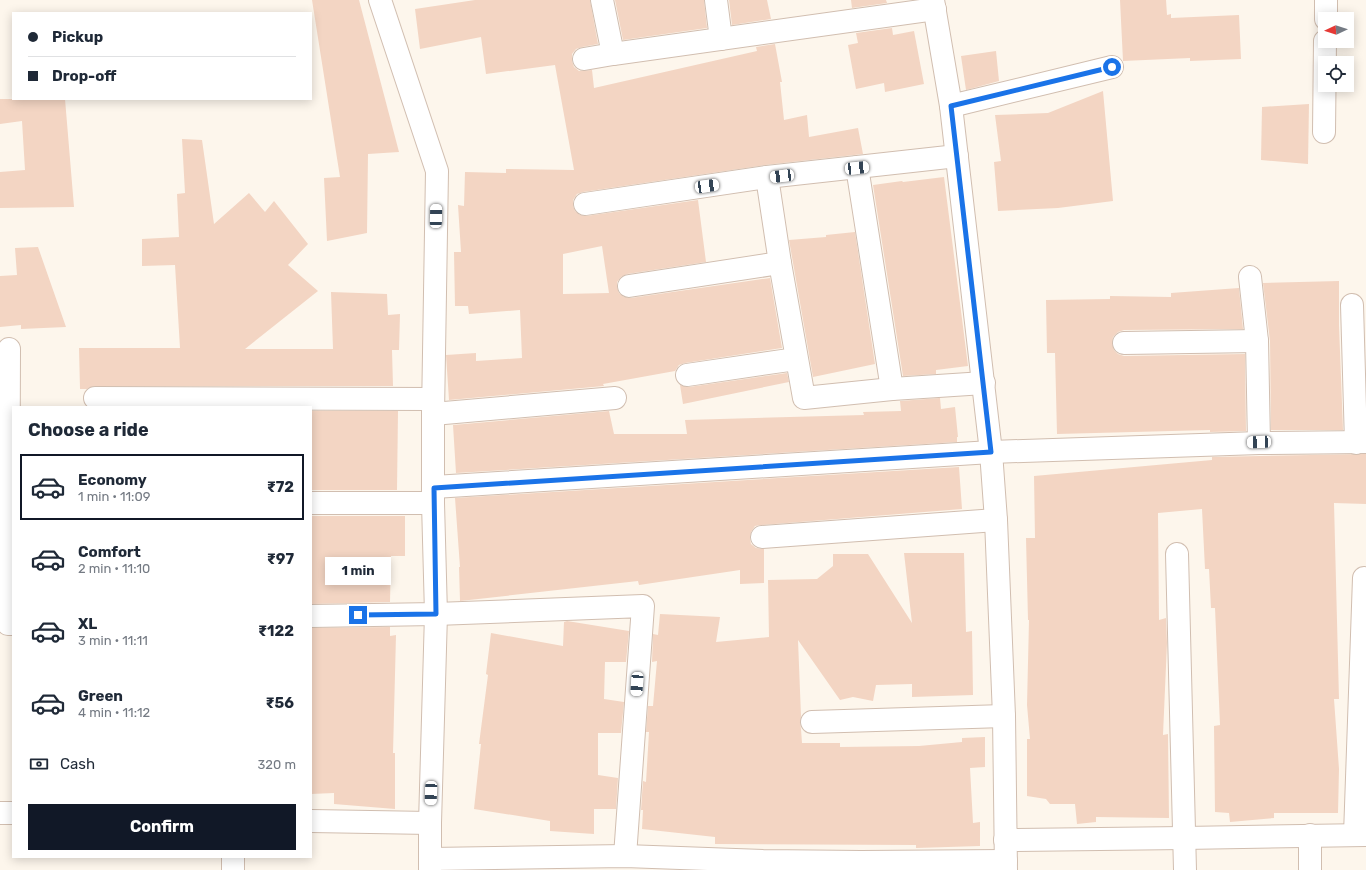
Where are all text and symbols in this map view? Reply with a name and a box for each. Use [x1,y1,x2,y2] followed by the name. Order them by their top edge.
[1318,12,1354,48] north arrow
[1318,12,1354,92] map controls
[52,28,103,46] text: Pickup
[1318,56,1354,92] button: locate
[1103,58,1121,76] route start
[52,67,116,85] text: Drop-off
[844,161,870,175] car
[769,169,795,183] car
[694,178,720,194] car
[430,204,442,228] car
[28,419,149,441] text: Choose a ride
[1247,436,1271,448] car
[30,469,66,505] icon: car
[78,471,147,489] text: Economy
[267,478,294,496] text: ₹72
[78,489,150,504] text: 1 min · 11:09
[30,541,66,577] icon: car
[78,543,141,561] text: Comfort
[267,550,294,568] text: ₹97
[325,557,391,585] callout: 1 min
[78,561,150,576] text: 2 min · 11:10
[341,563,375,578] text: 1 min
[349,606,367,624] route end
[30,613,66,649] icon: car
[78,615,97,633] text: XL
[258,622,294,640] text: ₹122
[78,633,148,648] text: 3 min · 11:11
[630,672,644,696] car
[30,685,66,721] icon: car
[78,687,123,705] text: Green
[266,694,294,712] text: ₹56
[78,705,150,720] text: 4 min · 11:12
[28,753,50,775] icon: cash
[60,755,95,773] text: Cash
[258,757,296,772] text: 320 m
[425,781,437,805] car
[28,804,296,850] button: Confirm

